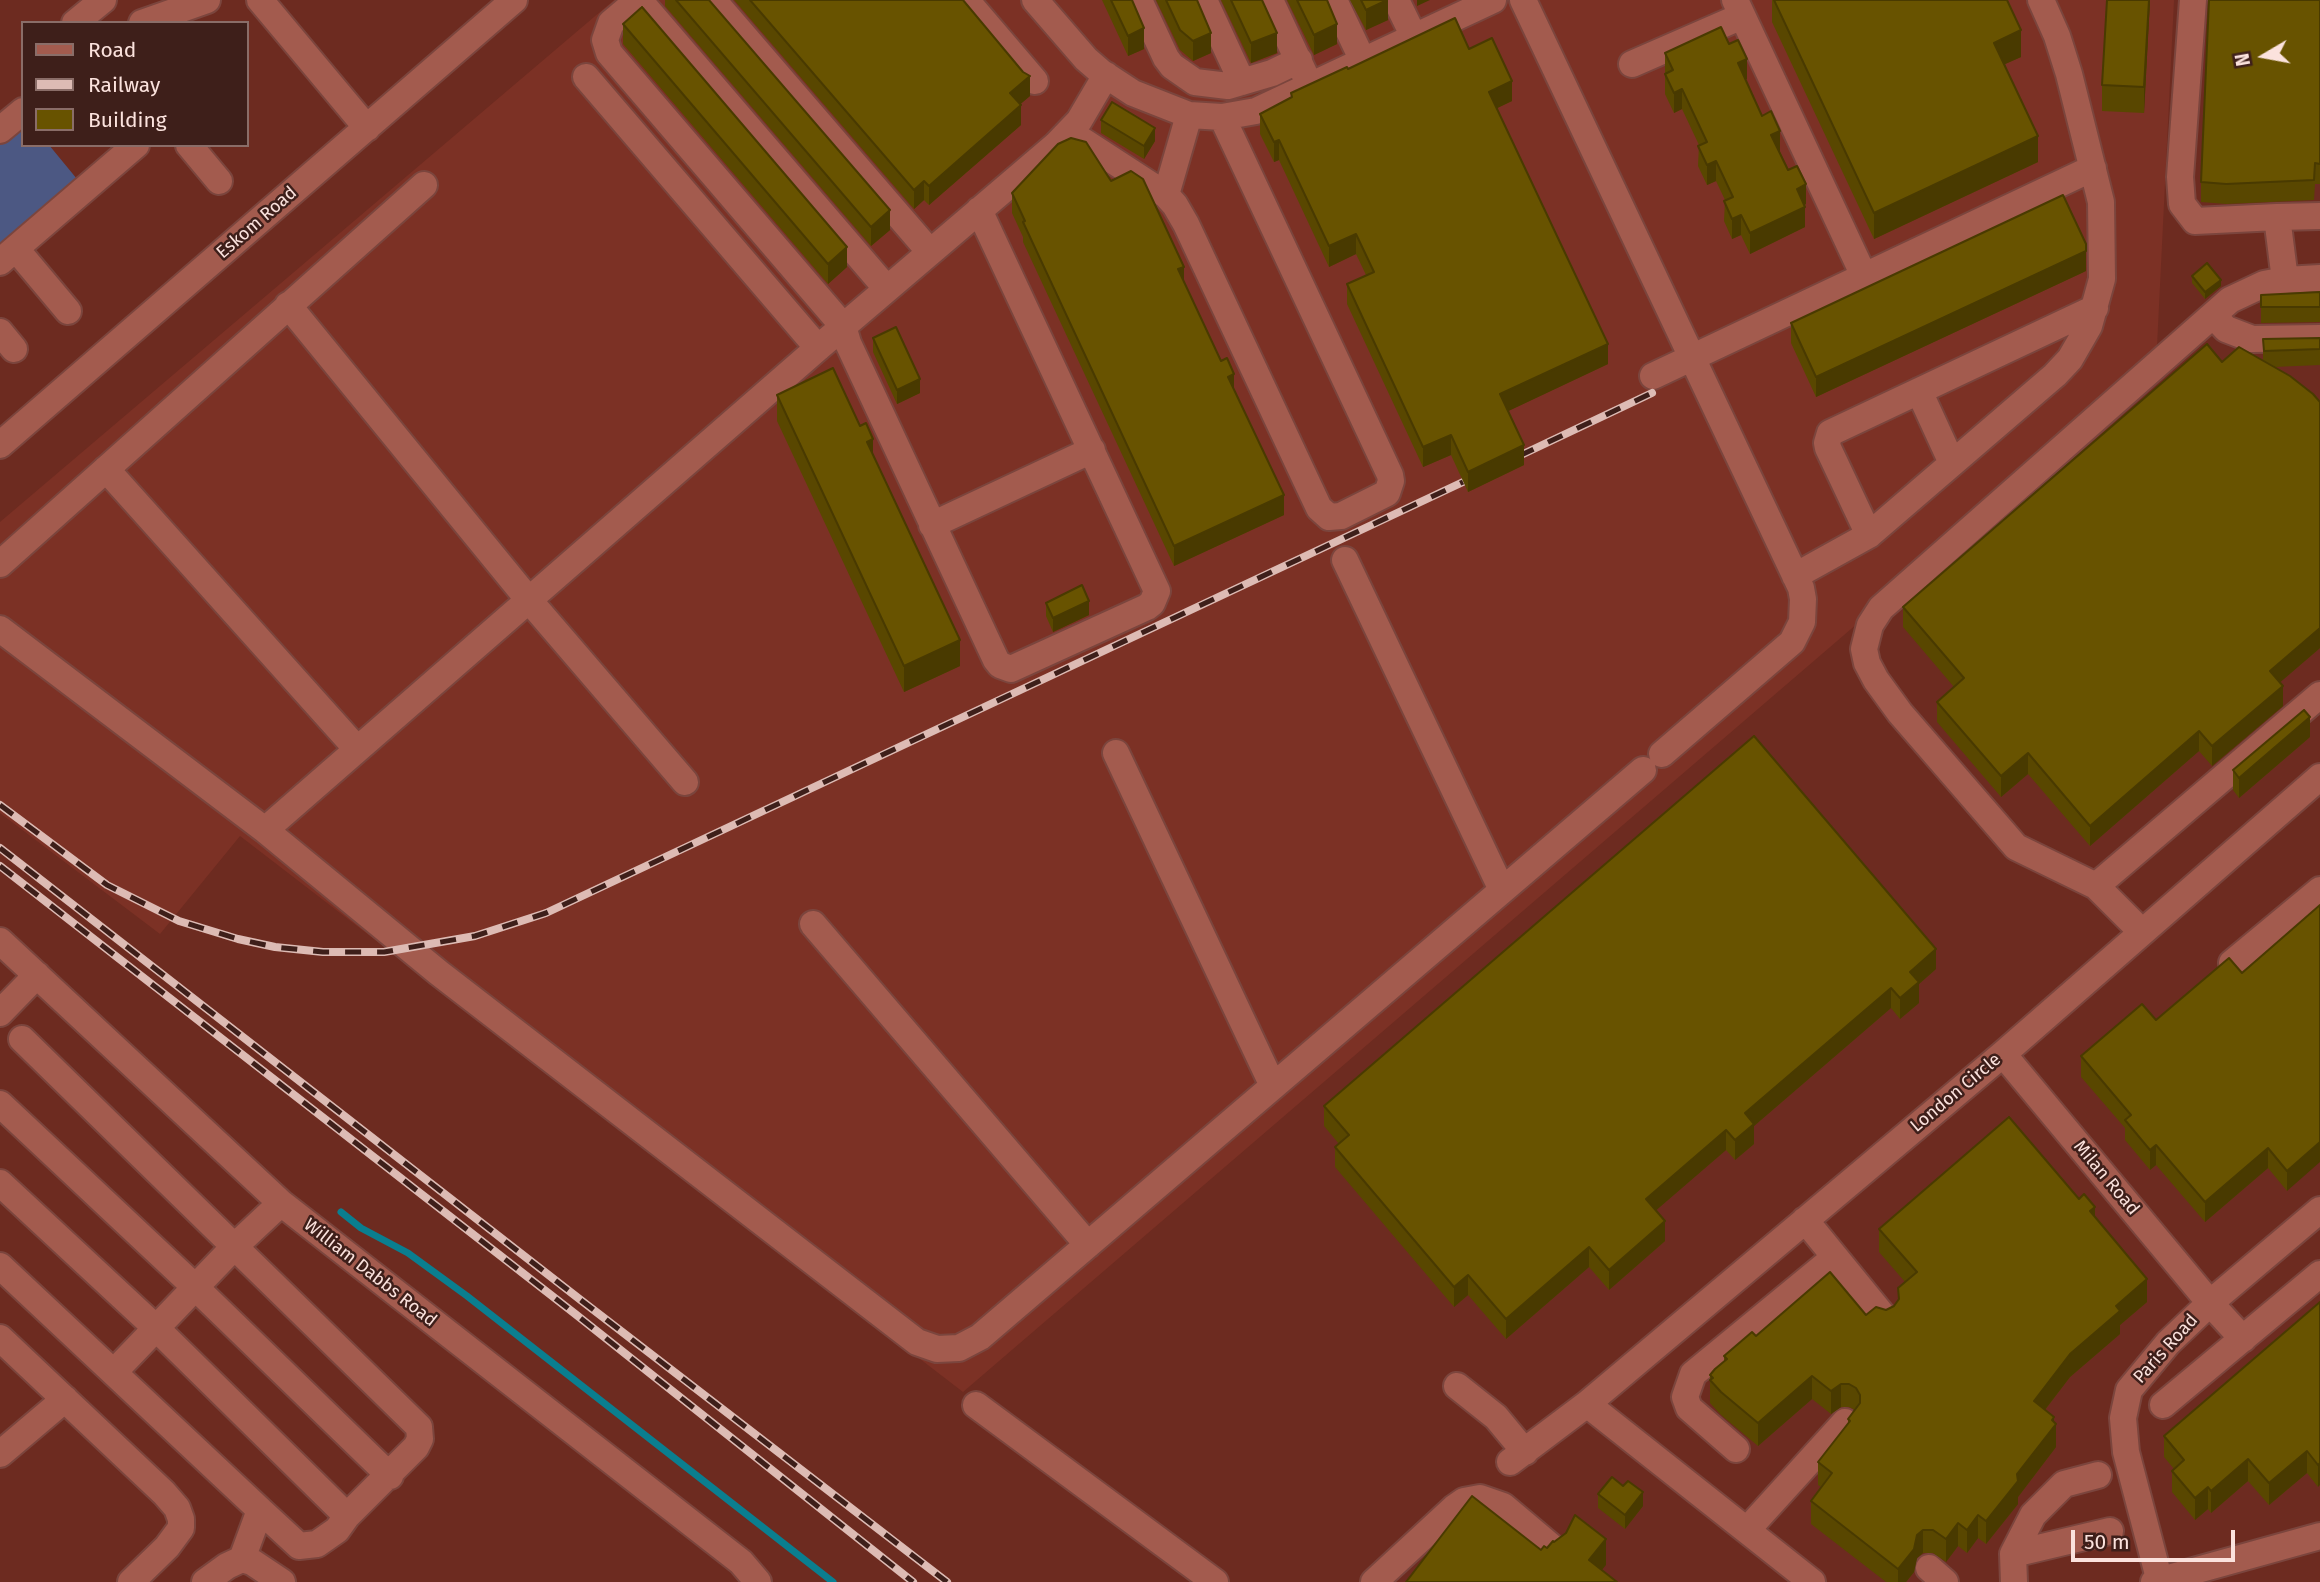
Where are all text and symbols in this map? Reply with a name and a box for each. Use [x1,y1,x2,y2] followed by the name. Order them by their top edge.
[21,21,248,147] legend
[2229,21,2299,91] north arrow
[88,37,136,63] text: Road
[2230,52,2255,68] text: N
[88,72,160,98] text: Railway
[88,107,167,133] text: Building
[212,182,302,264] street label: Eskom Road
[1906,1049,2006,1137] street label: London Circle
[2069,1136,2143,1220] street label: Milan Road
[299,1214,441,1332] street label: William Dabbs Road
[2129,1310,2203,1388] street label: Paris Road
[2075,1516,2240,1560] scale bar
[2084,1529,2130,1555] text: 50 m

